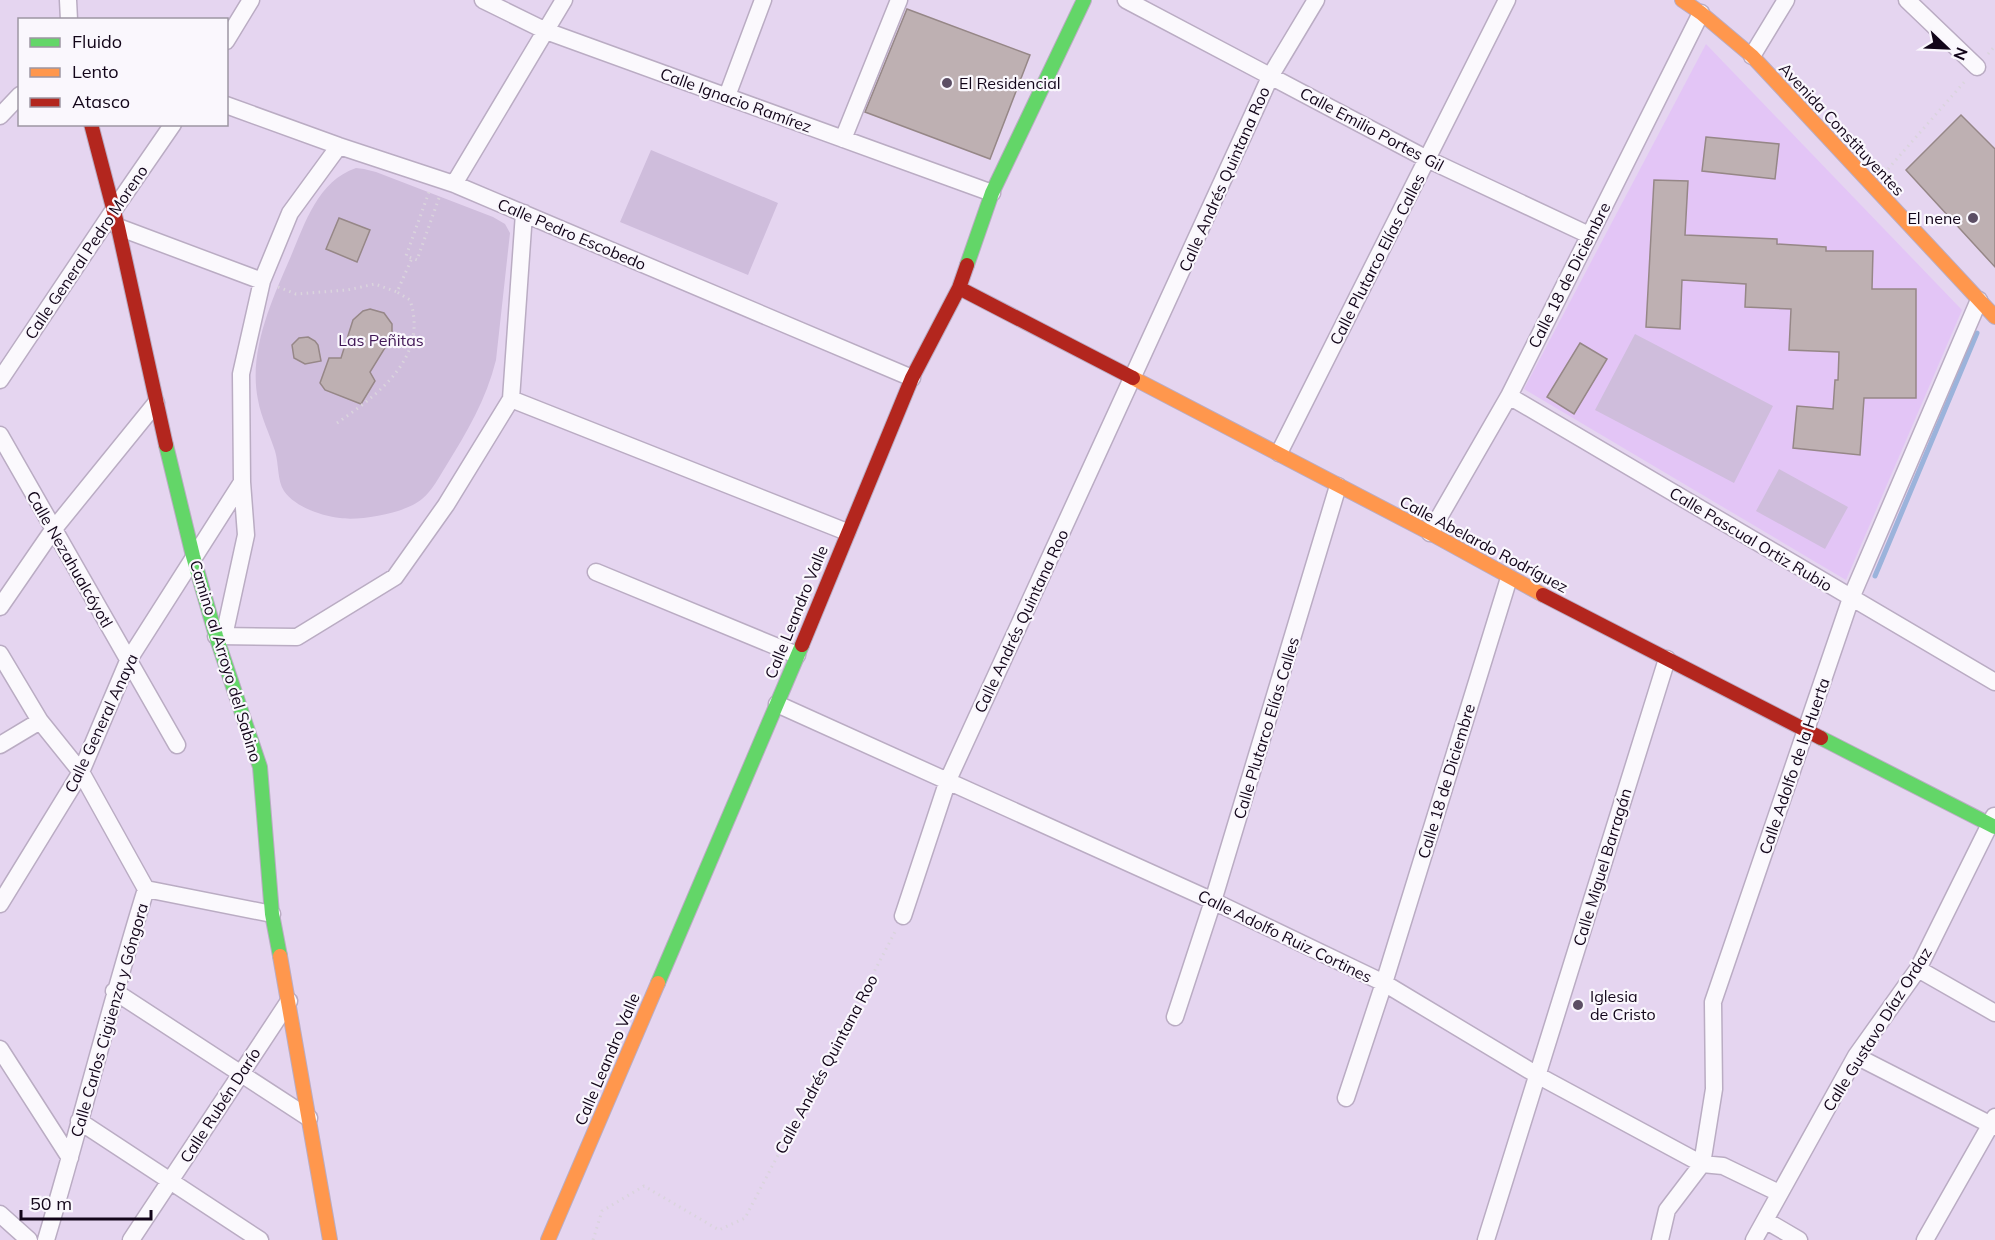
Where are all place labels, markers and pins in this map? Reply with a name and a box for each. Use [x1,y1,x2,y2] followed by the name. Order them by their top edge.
[959,73,1061,93] place label: El Residencial
[940,76,954,90] marker: El Residencial
[1907,208,1961,228] place label: El nene
[1966,211,1980,225] marker: El nene
[1590,986,1656,1024] place label: Iglesia de Cristo
[1571,998,1585,1012] marker: Iglesia de Cristo

